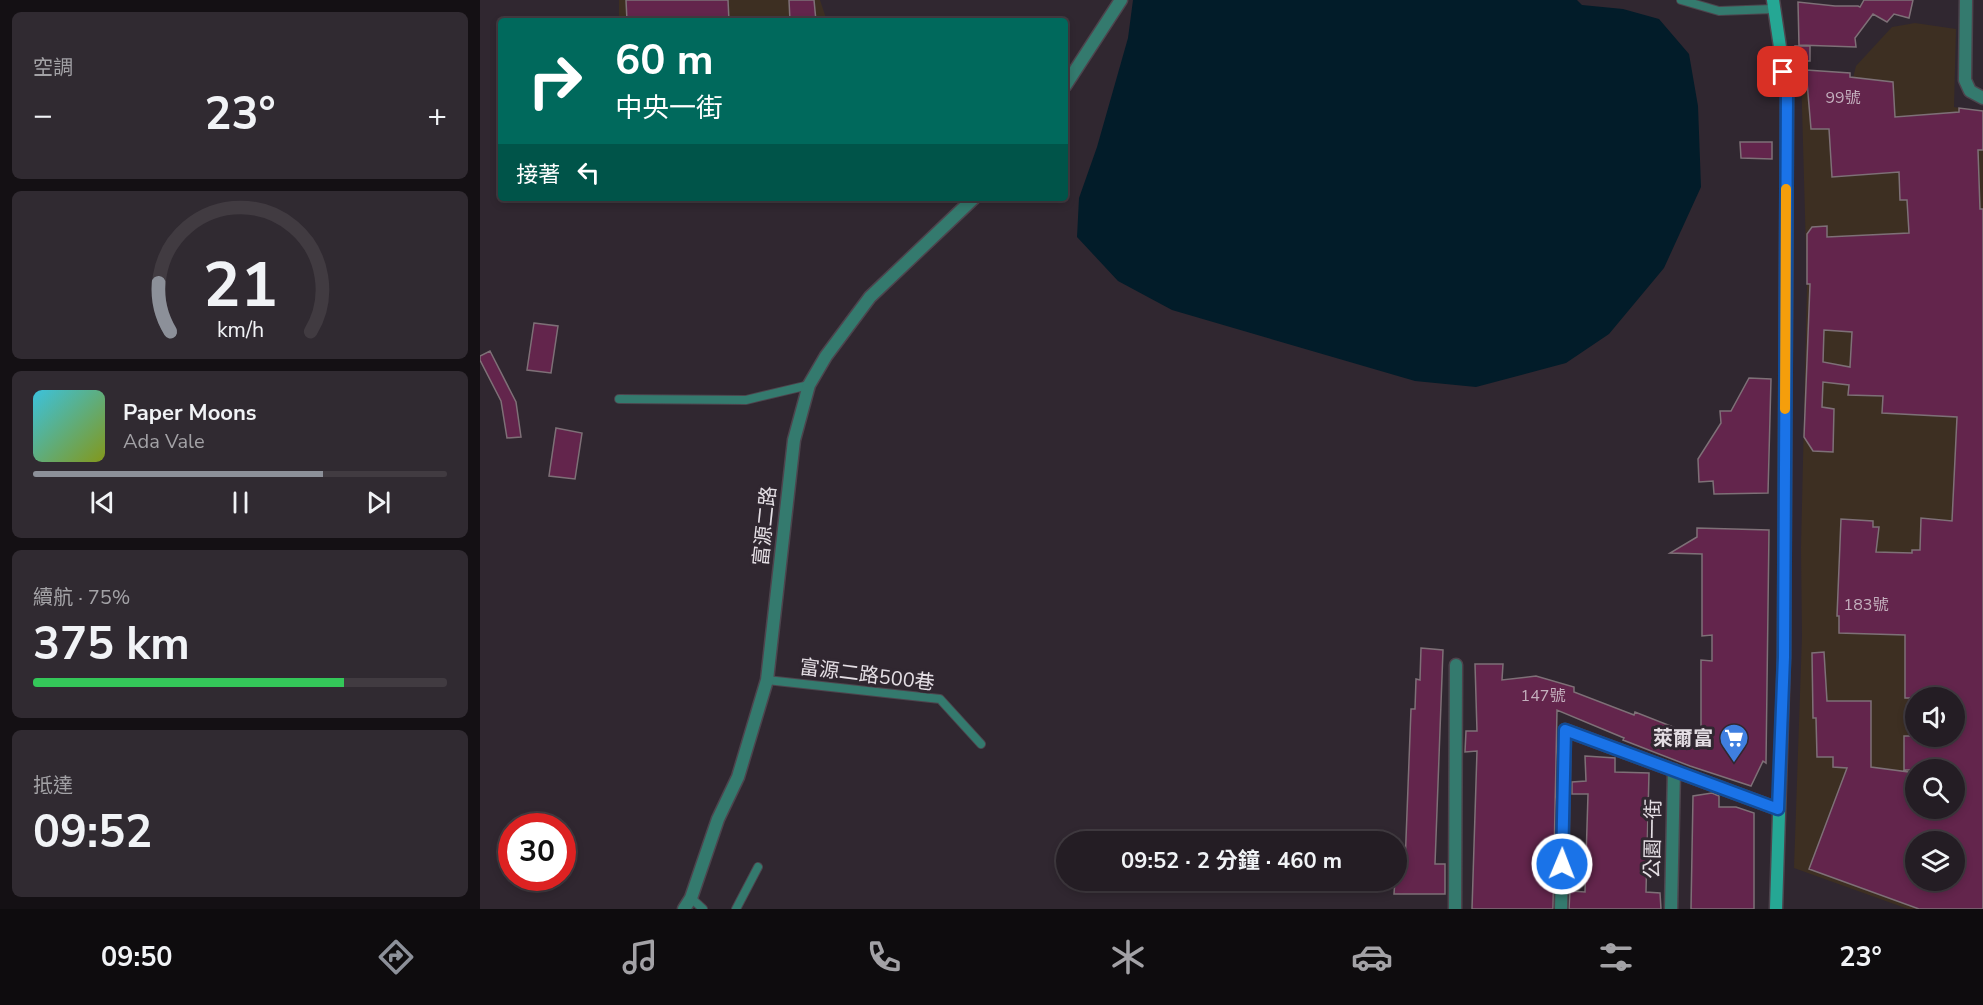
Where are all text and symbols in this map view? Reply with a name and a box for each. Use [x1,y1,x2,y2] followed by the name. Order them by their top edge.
[615,32,714,89] text: 60 m
[516,42,594,120] icon: right
[1757,46,1808,97] pin
[33,54,73,81] text: 空調
[1766,55,1799,88] icon: arrive
[204,84,276,145] text: 23°
[1825,87,1861,109] house number: 99號
[615,90,723,127] text: 中央一街
[33,93,53,138] text: −
[427,93,447,138] text: +
[572,156,605,189] icon: left
[516,160,560,190] text: 接著
[203,243,277,328] text: 21
[216,316,264,346] text: km/h
[123,398,257,428] text: Paper Moons
[123,428,205,455] text: Ada Vale
[747,485,783,567] street label: 富源二路
[86,486,119,519] icon: previous
[224,486,257,519] icon: pause
[362,486,395,519] icon: next
[33,584,130,611] text: 續航 · 75%
[1844,594,1888,616] house number: 183號
[33,614,190,675] text: 375 km
[798,653,936,697] street label: 富源二路500巷
[1521,685,1565,707] house number: 147號
[1905,687,1965,891] map controls
[1905,687,1965,747] button: sound
[1718,722,1750,764] supermarket icon: 萊爾富
[1653,725,1713,752] place label: 萊爾富
[1905,759,1965,819] button: search
[33,772,73,799] text: 抵達
[1639,799,1667,879] street label: 公園一街
[33,802,152,863] text: 09:52
[498,813,576,891] speed limit sign: 30
[1905,831,1965,891] button: layers
[1530,832,1594,896] position arrow
[1121,846,1342,876] text: 09:52 · 2 分鐘 · 460 m
[375,936,417,978] icon: directions
[619,936,661,978] icon: music
[863,936,905,978] icon: phone
[1107,936,1149,978] icon: climate
[1351,936,1393,978] icon: car
[1595,936,1637,978] icon: filters
[101,939,173,976] text: 09:50
[1839,939,1882,976] text: 23°

